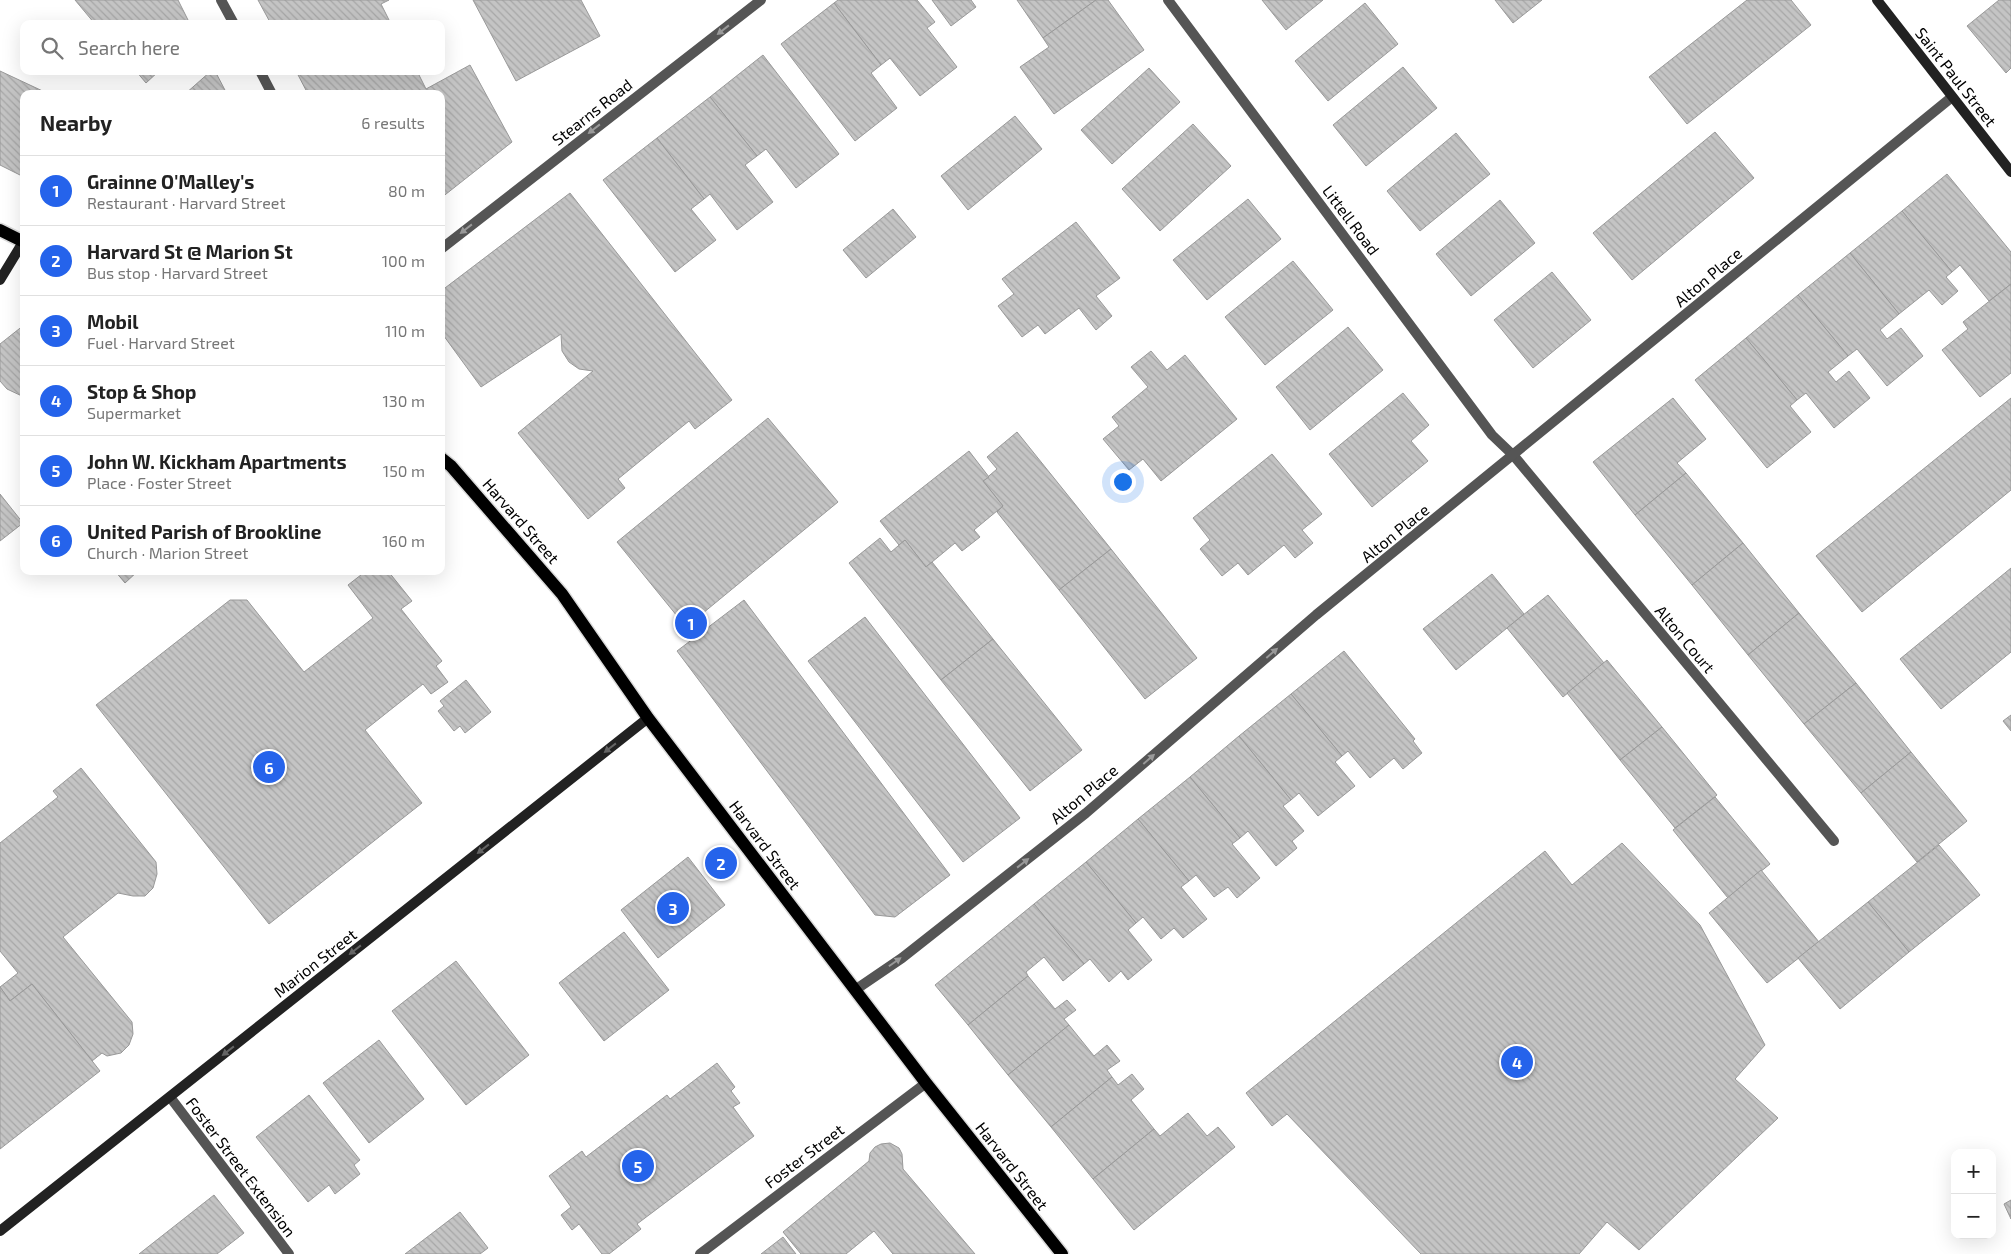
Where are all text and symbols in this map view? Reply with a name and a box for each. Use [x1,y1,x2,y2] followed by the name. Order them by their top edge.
[20,20,445,75] search box
[1912,23,2001,130] street label: Saint Paul Street
[717,24,730,35] one-way arrow
[38,34,66,62] icon: search
[78,36,180,59] text: Search here
[548,74,636,149] street label: Stearns Road
[40,110,112,135] text: Nearby
[361,113,425,132] text: 6 results
[588,123,601,134] one-way arrow
[87,170,254,193] text: Grainne O'Malley's
[53,181,59,200] text: 1
[388,181,425,200] text: 80 m
[1319,181,1384,258] street label: Littell Road
[87,193,286,212] text: Restaurant · Harvard Street
[460,224,473,235] one-way arrow
[87,240,293,263] text: Harvard St @ Marion St
[1670,243,1745,310] street label: Alton Place
[51,251,61,270] text: 2
[382,251,425,270] text: 100 m
[87,263,268,282] text: Bus stop · Harvard Street
[87,310,138,333] text: Mobil
[51,321,61,340] text: 3
[385,321,425,340] text: 110 m
[87,333,235,352] text: Fuel · Harvard Street
[87,380,196,403] text: Stop & Shop
[51,391,61,410] text: 4
[383,391,425,410] text: 130 m
[87,403,181,422] text: Supermarket
[87,450,347,473] text: John W. Kickham Apartments
[52,461,60,480] text: 5
[383,461,425,480] text: 150 m
[1110,469,1136,495] your location
[87,473,232,492] text: Place · Foster Street
[479,474,563,567] street label: Harvard Street
[1357,499,1432,566] street label: Alton Place
[87,520,321,543] text: United Parish of Brookline
[51,531,61,550] text: 6
[382,531,425,550] text: 160 m
[87,543,248,562] text: Church · Marion Street
[1652,601,1719,676] street label: Alton Court
[675,604,707,642] pin: 1
[1265,648,1278,659] one-way arrow
[604,742,617,753] one-way arrow
[253,748,285,786] pin: 6
[1142,754,1155,765] one-way arrow
[1046,760,1121,827] street label: Alton Place
[726,796,805,893] street label: Harvard Street
[476,843,489,854] one-way arrow
[705,844,737,882] pin: 2
[1017,857,1030,868] one-way arrow
[657,889,689,927] pin: 3
[270,924,360,1001] street label: Marion Street
[349,944,362,955] one-way arrow
[888,957,902,967] one-way arrow
[1501,1043,1533,1081] pin: 4
[222,1045,235,1056] one-way arrow
[183,1093,300,1240] street label: Foster Street Extension
[972,1118,1053,1214] street label: Harvard Street
[760,1120,847,1192] street label: Foster Street
[622,1147,654,1185] pin: 5
[1951,1149,1996,1239] map controls
[1951,1149,1996,1194] button: +
[1951,1194,1996,1239] button: −

